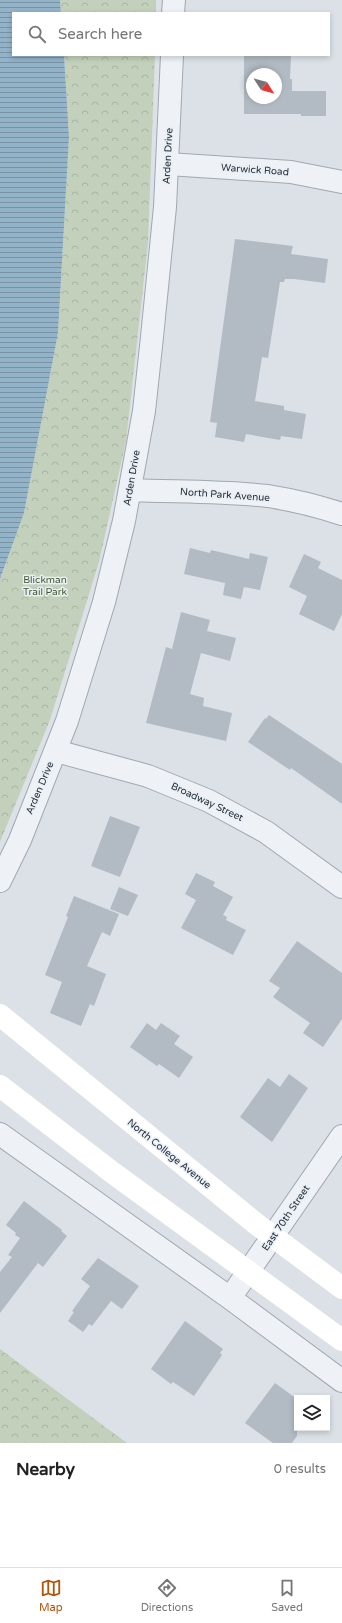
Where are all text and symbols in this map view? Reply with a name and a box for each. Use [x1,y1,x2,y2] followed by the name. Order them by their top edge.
[12,12,330,56] search box
[26,23,48,45] icon: search
[58,25,142,43] text: Search here
[246,68,282,104] north arrow
[161,127,175,184] street label: Arden Drive
[221,162,289,178] street label: Warwick Road
[121,449,143,507] street label: Arden Drive
[180,486,271,504] street label: North Park Avenue
[23,574,67,598] park label: Blickman Trail Park
[23,759,57,816] street label: Arden Drive
[169,780,245,824] street label: Broadway Street
[125,1117,214,1192] street label: North College Avenue
[260,1183,313,1253] street label: East 70th Street
[294,1395,330,1431] map controls
[294,1395,330,1431] button: layers
[16,1459,75,1480] text: Nearby
[274,1461,326,1477] text: 0 results
[39,1577,63,1614] tab: Map
[141,1577,193,1614] tab: Directions
[271,1577,303,1614] tab: Saved

